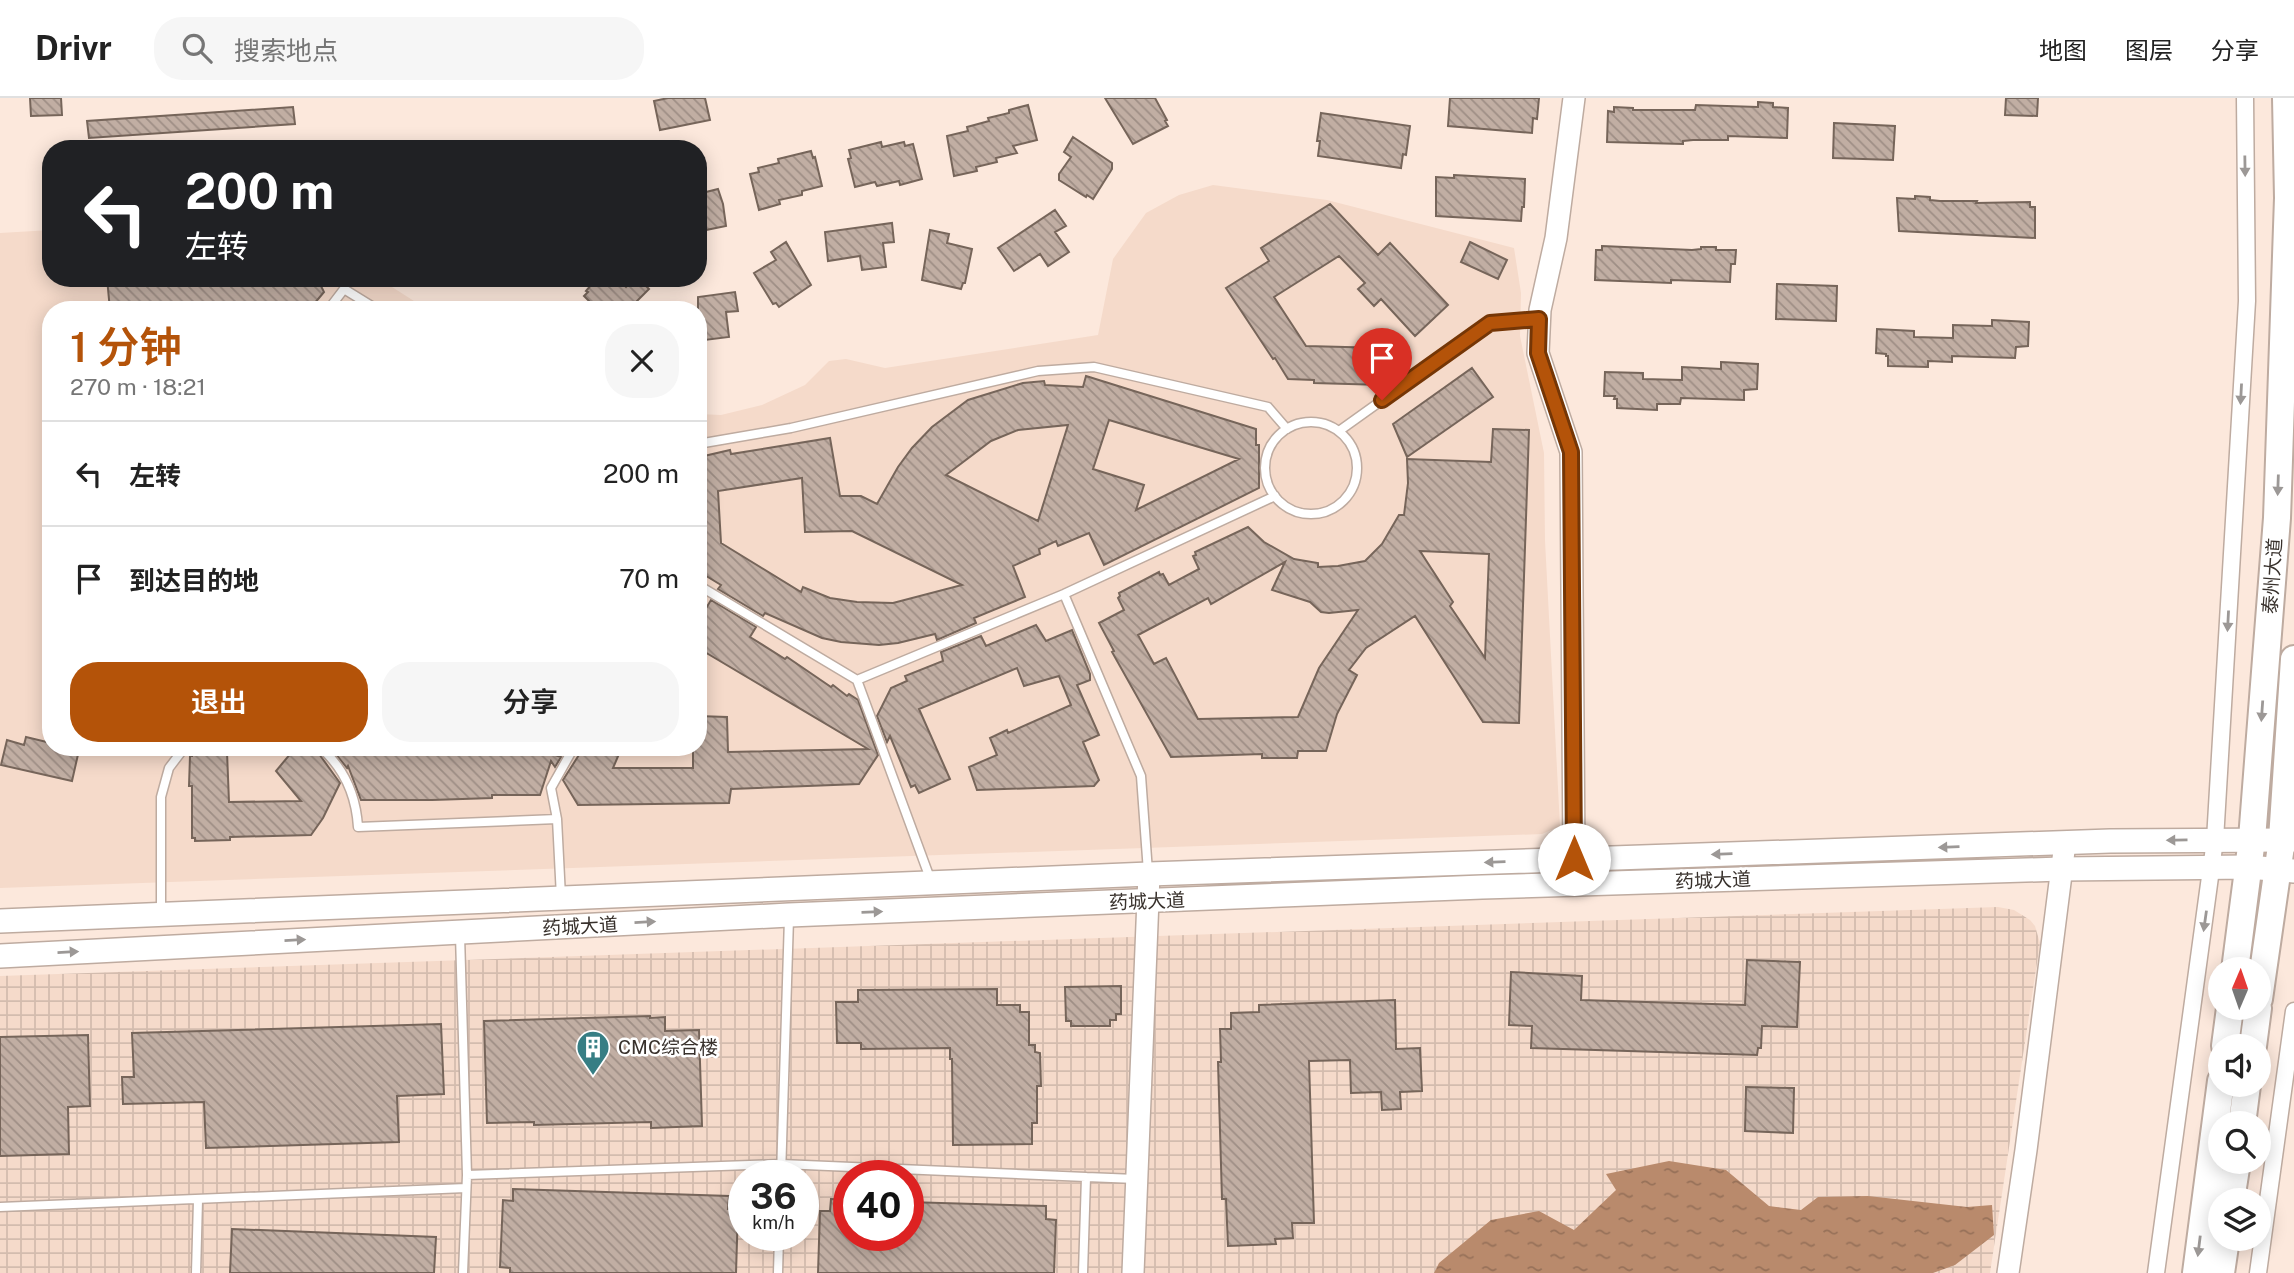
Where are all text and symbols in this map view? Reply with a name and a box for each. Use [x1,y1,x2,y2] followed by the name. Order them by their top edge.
[154,17,644,80] search box
[35,29,112,67] text: Drivr
[178,29,216,67] icon: search
[234,35,338,66] text: 搜索地点
[2039,36,2087,64] text: 地图
[2125,36,2173,64] text: 图层
[2211,36,2259,64] text: 分享
[2239,155,2251,177] one-way arrow
[185,162,334,220] text: 200 m
[70,168,161,259] icon: left
[185,228,249,265] text: 左转
[70,322,181,371] text: 1 分钟
[605,324,679,398] button: close
[1352,328,1412,400] pin
[1363,339,1401,377] icon: arrive
[70,373,206,400] text: 270 m · 18:21
[2235,383,2246,405] one-way arrow
[70,455,108,493] icon: left
[603,458,679,489] text: 200 m
[129,460,181,491] text: 左转
[2272,474,2284,496] one-way arrow
[2258,537,2286,615] street label: 泰州大道
[70,560,108,598] icon: arrive
[619,563,679,594] text: 70 m
[129,565,259,596] text: 到达目的地
[2222,610,2233,632] one-way arrow
[70,662,368,742] button: 退出
[382,662,679,742] button: 分享
[2256,701,2267,723] one-way arrow
[1537,822,1611,896] position arrow
[2166,834,2188,846] one-way arrow
[1938,841,1960,853] one-way arrow
[1711,849,1733,860] one-way arrow
[1483,856,1505,868] one-way arrow
[1675,868,1751,892] street label: 药城大道
[1109,889,1185,913] street label: 药城大道
[861,906,883,917] one-way arrow
[2199,910,2210,932] one-way arrow
[541,913,619,939] street label: 药城大道
[634,917,656,928] one-way arrow
[285,935,307,946] one-way arrow
[57,946,79,957] one-way arrow
[2208,957,2272,1020] north arrow
[2208,957,2271,1251] map controls
[574,1028,612,1077] building icon: CMC综合楼
[2208,1034,2271,1097] button: sound
[618,1036,718,1058] place label: CMC综合楼
[2208,1111,2271,1174] button: search
[833,1160,924,1251] speed limit sign: 40
[750,1176,797,1217] text: 36
[2208,1188,2271,1251] button: layers
[752,1212,795,1233] text: km/h
[2194,1235,2205,1257] one-way arrow

